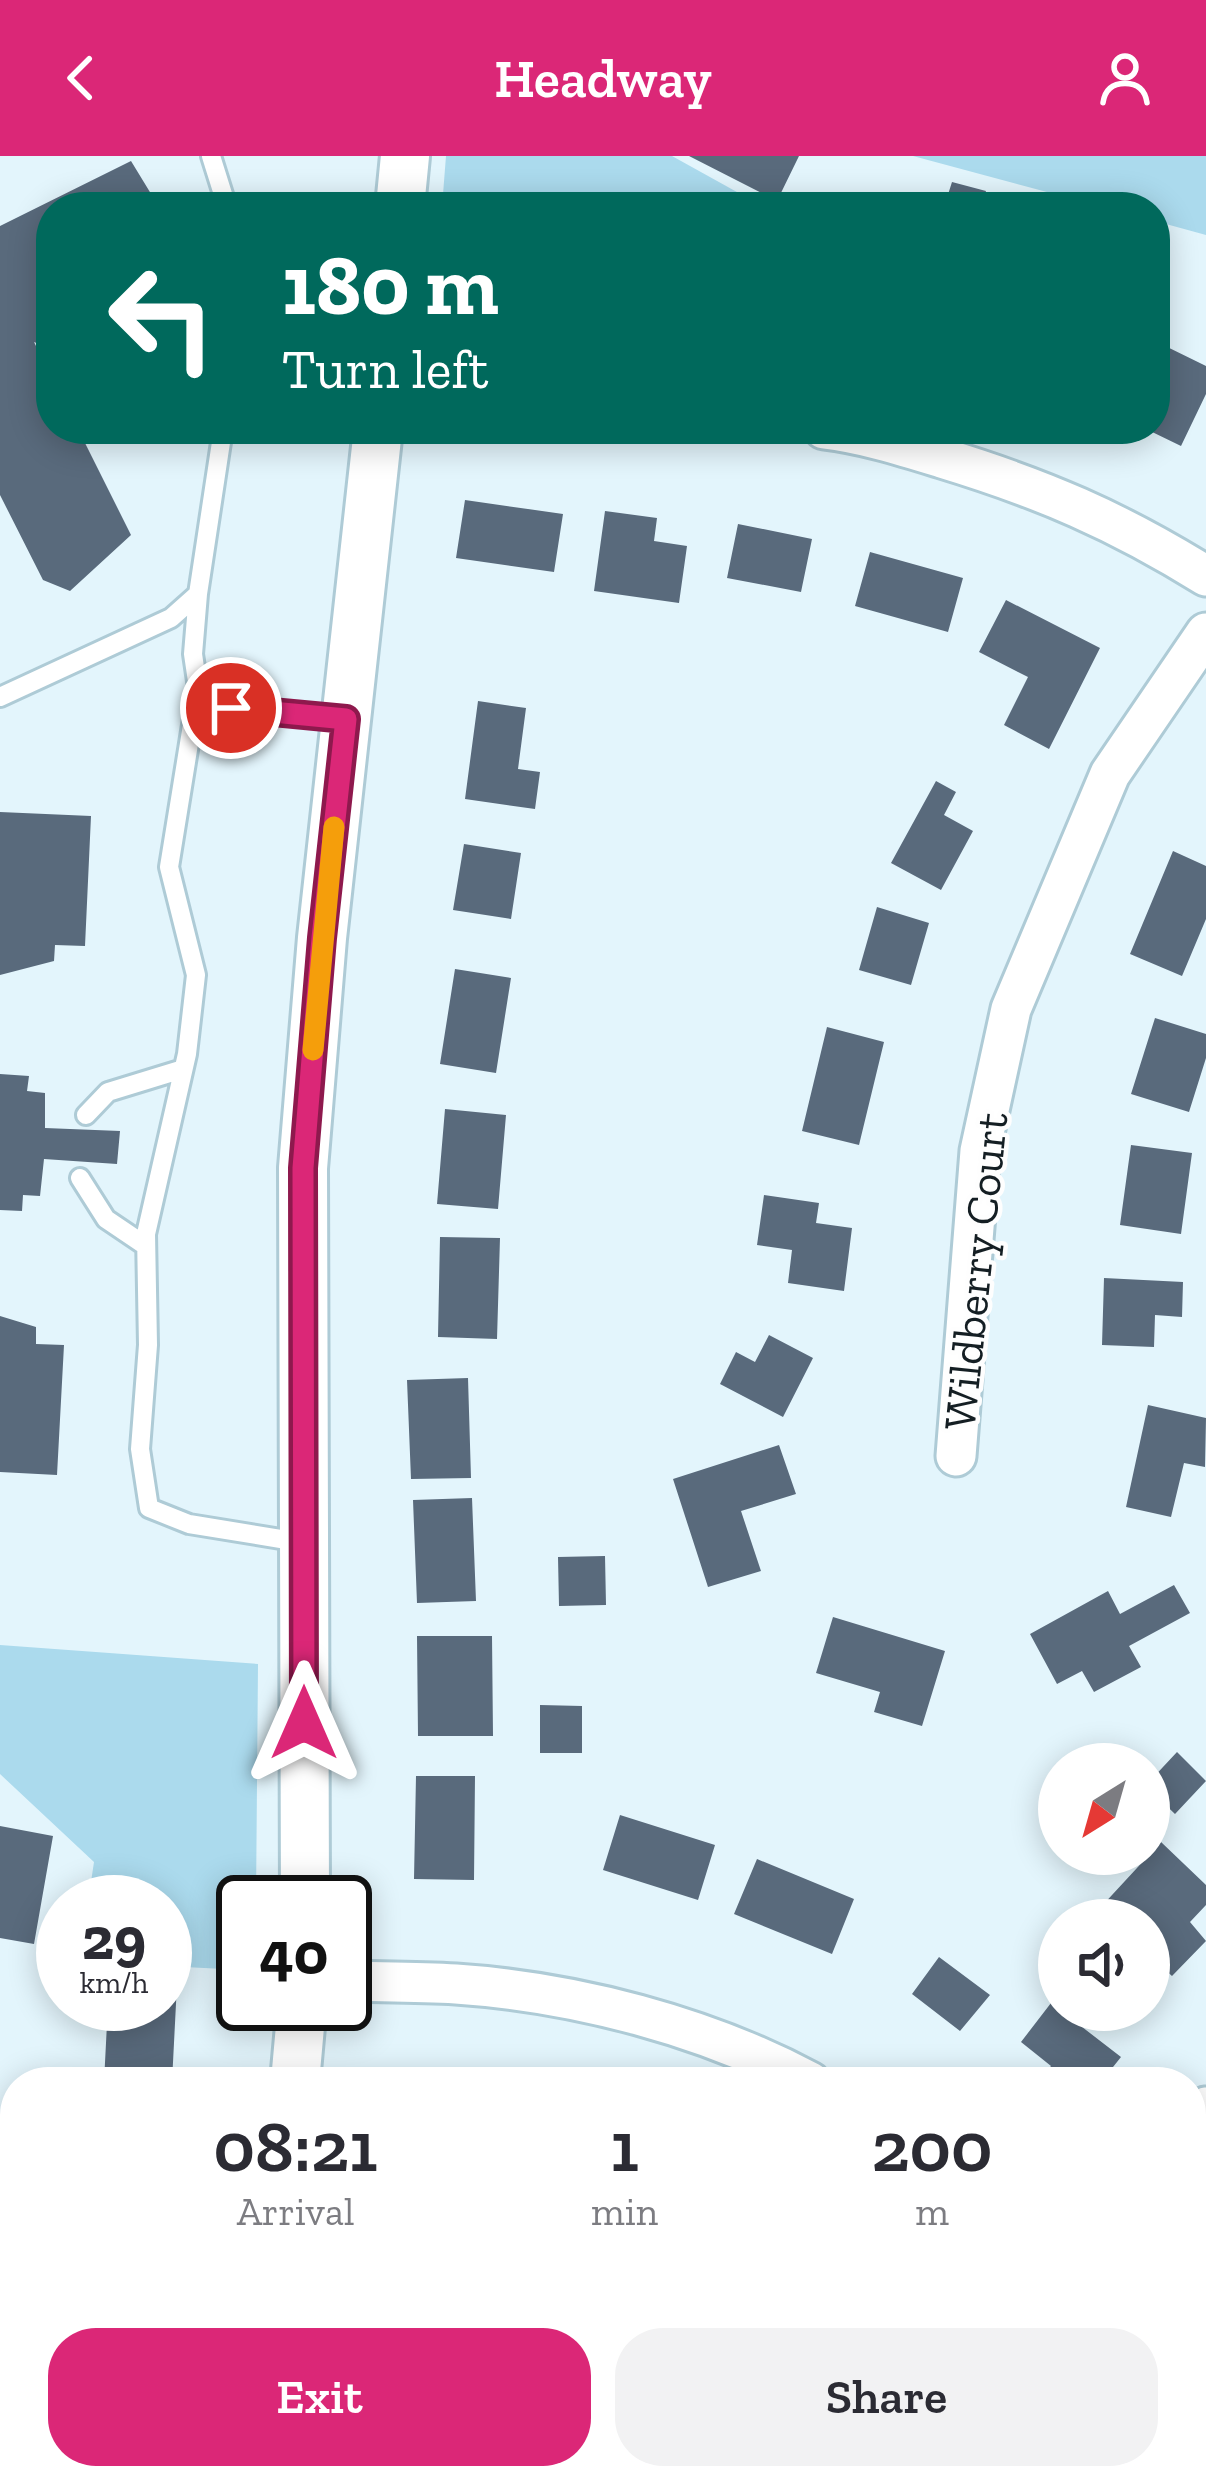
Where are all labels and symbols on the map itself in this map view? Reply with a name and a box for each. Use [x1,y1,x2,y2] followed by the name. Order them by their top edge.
[180,657,282,759] pin
[932,1110,1020,1432] street label: Wildberry Court
[241,1660,367,1786] position arrow
[1038,1743,1170,1875] north arrow
[216,1875,372,2031] speed limit sign: 40

